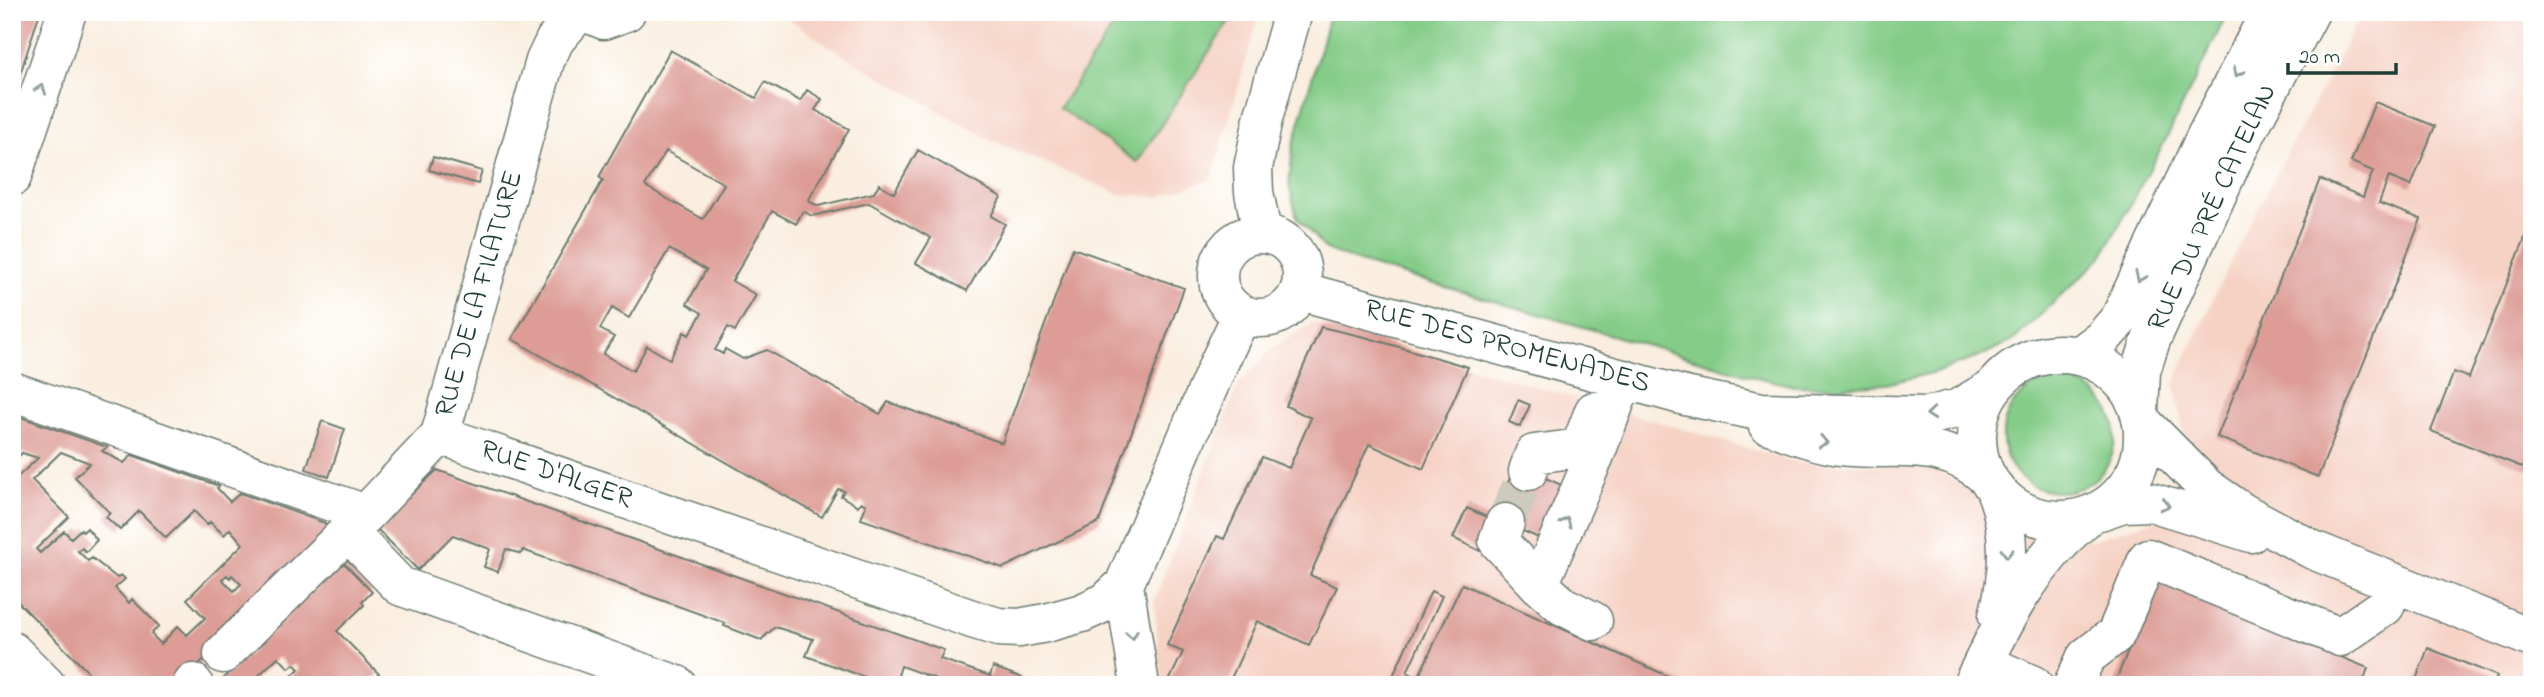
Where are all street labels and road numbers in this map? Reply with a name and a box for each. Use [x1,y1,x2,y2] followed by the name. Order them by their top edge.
[2138,78,2288,338] street label: RUE DU PRÉ CATELAN
[425,166,535,422] street label: RUE DE LA FILATURE
[1360,289,1654,405] street label: RUE DES PROMENADES
[475,430,638,520] street label: RUE D'ALGER

